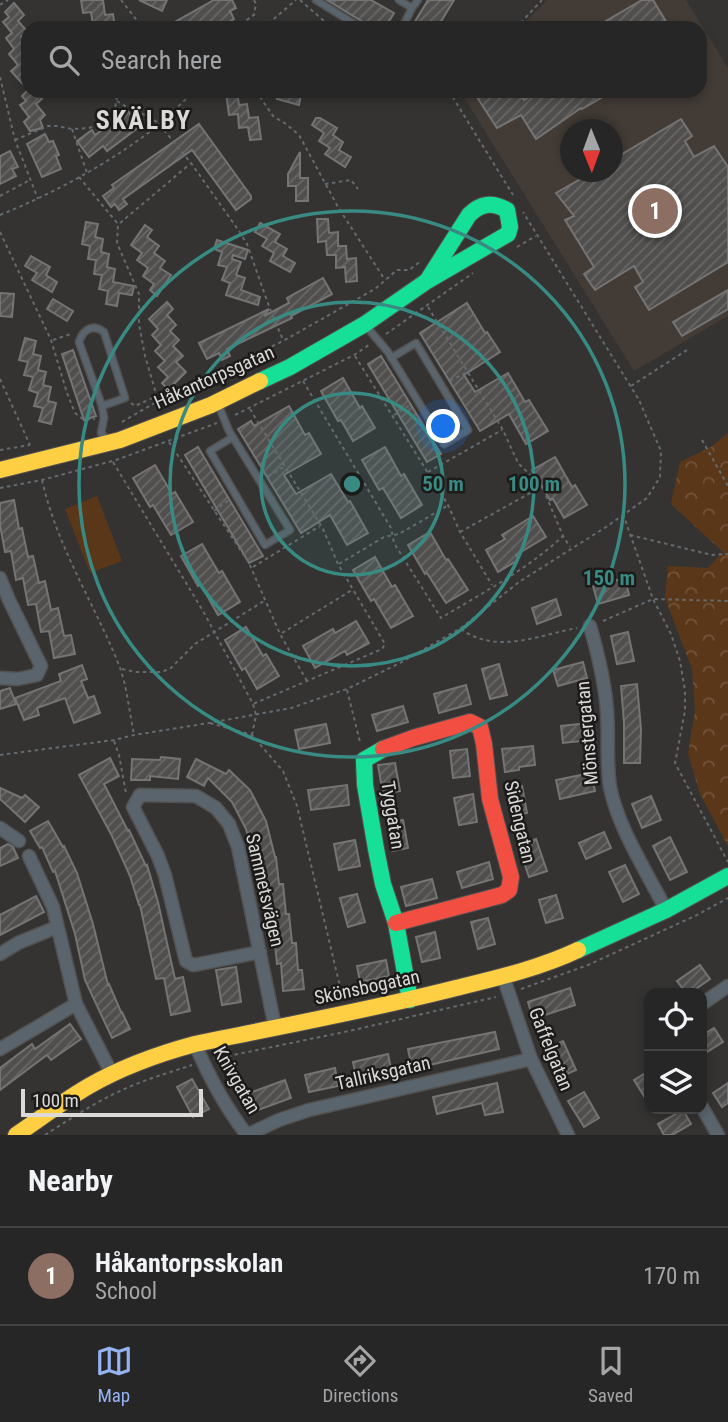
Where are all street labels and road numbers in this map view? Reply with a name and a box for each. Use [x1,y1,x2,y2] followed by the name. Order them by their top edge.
[150,340,278,414] street label: Håkantorpsgatan
[571,680,603,786] street label: Mönstergatan
[499,778,541,866] street label: Sidengatan
[376,779,410,851] street label: Tyggatan
[241,831,289,949] street label: Sammetsvägen
[312,965,422,1009] street label: Skönsbogatan
[524,1004,578,1094] street label: Gaffelgatan
[209,1042,265,1118] street label: Knivgatan
[333,1051,433,1095] street label: Tallriksgatan

